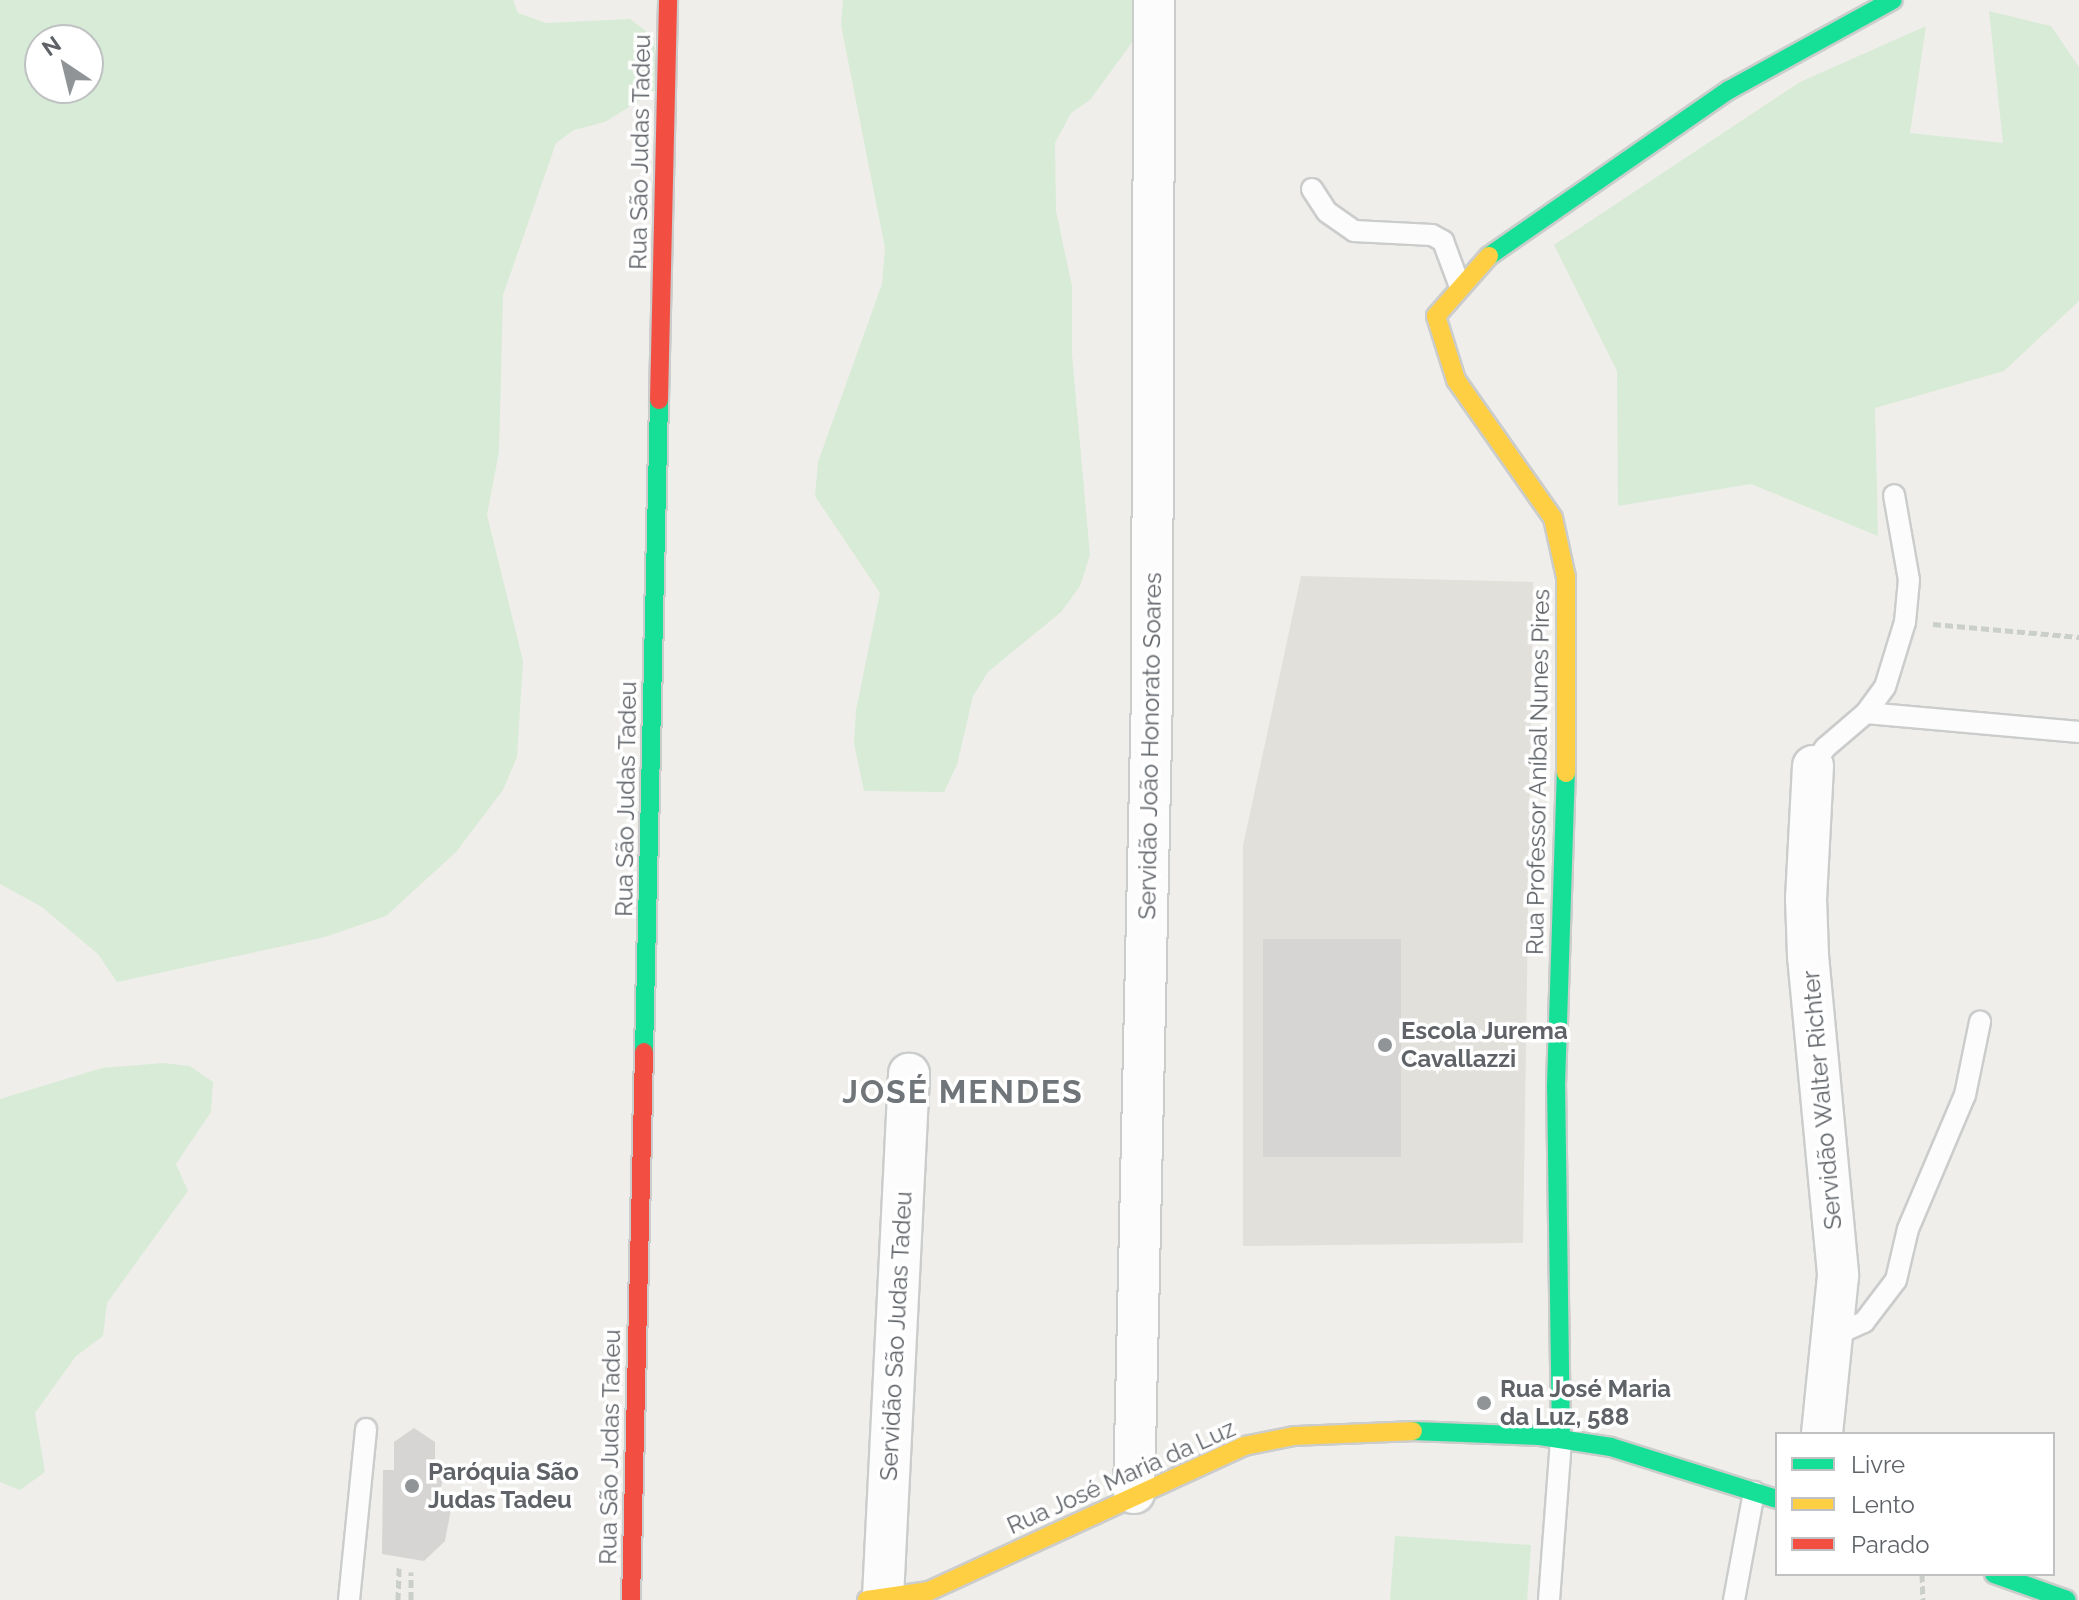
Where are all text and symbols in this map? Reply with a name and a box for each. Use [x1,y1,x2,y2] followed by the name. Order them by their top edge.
[24,24,104,104] north arrow
[37,31,66,61] text: N
[624,33,656,271] street label: Rua São Judas Tadeu
[1133,572,1167,920] street label: Servidão João Honorato Soares
[1520,588,1556,956] street label: Rua Professor Aníbal Nunes Pires
[610,680,642,918] street label: Rua São Judas Tadeu
[1796,968,1848,1232] street label: Servidão Walter Richter
[1401,1017,1568,1073] place label: Escola Jurema Cavallazzi
[1376,1036,1394,1054] marker: Escola Jurema Cavallazzi
[842,1073,1084,1111] district label: JOSÉ MENDES
[874,1190,918,1482] street label: Servidão São Judas Tadeu
[594,1328,626,1566] street label: Rua São Judas Tadeu
[1500,1375,1672,1431] place label: Rua José Maria da Luz, 588
[1475,1394,1493,1412] marker: Rua José Maria da Luz, 588
[1002,1414,1240,1540] street label: Rua José Maria da Luz
[1775,1432,2055,1576] legend
[1851,1450,1905,1479] text: Livre
[428,1458,579,1514] place label: Paróquia São Judas Tadeu
[403,1477,421,1495] marker: Paróquia São Judas Tadeu
[1851,1490,1915,1519] text: Lento
[1851,1530,1930,1559] text: Parado

